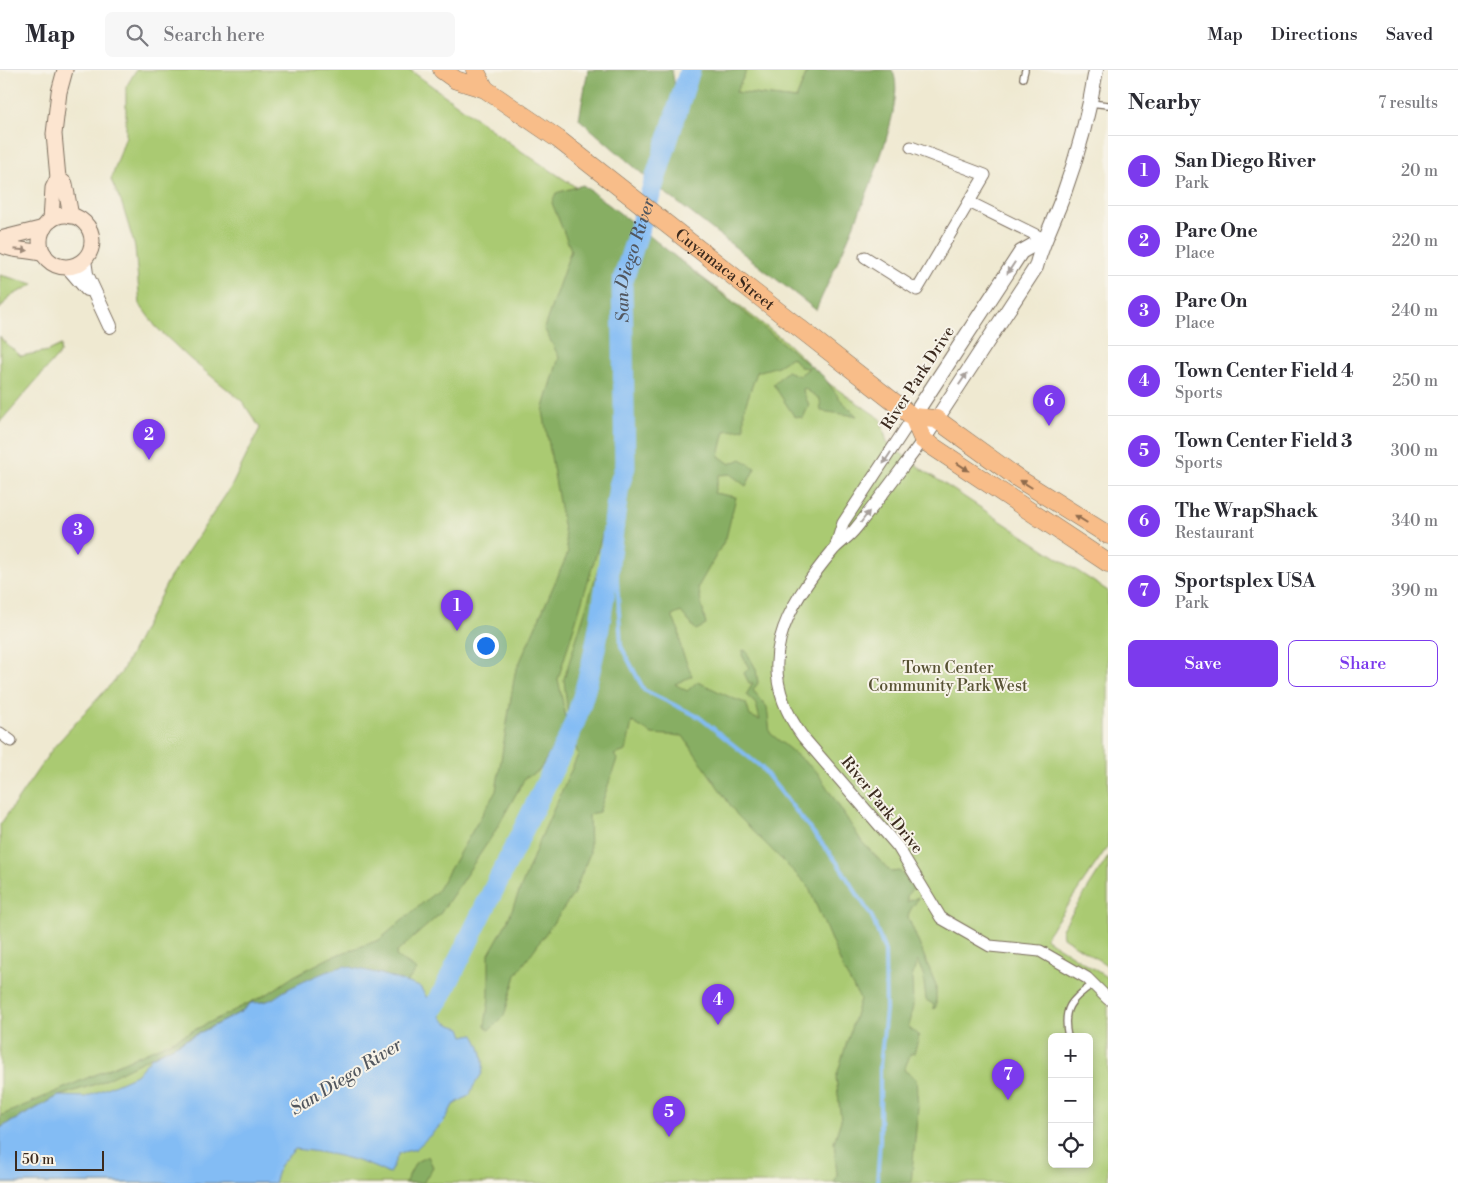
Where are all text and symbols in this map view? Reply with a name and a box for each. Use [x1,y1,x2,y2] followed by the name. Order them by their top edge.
[105,12,455,57] search box
[25,20,75,50] text: Map
[123,21,151,49] icon: search
[163,23,265,47] text: Search here
[1207,23,1243,46] text: Map
[1271,23,1358,46] text: Directions
[1386,23,1433,46] text: Saved
[1128,90,1201,116] text: Nearby
[1378,93,1438,113] text: 7 results
[1175,149,1316,173] text: San Diego River
[1140,161,1148,181] text: 1
[1401,161,1438,181] text: 20 m
[1175,173,1208,193] text: Park
[609,195,660,323] water label: San Diego River
[1175,219,1258,243] text: Parc One
[671,224,779,315] street label: Cuyamaca Street
[1139,231,1149,251] text: 2
[1392,231,1438,251] text: 220 m
[1175,243,1215,263] text: Place
[14,246,30,254] one-way arrow
[1006,261,1015,275] one-way arrow
[1175,289,1247,313] text: Parc On
[1139,301,1149,321] text: 3
[1391,301,1438,321] text: 240 m
[1175,313,1215,333] text: Place
[877,322,959,434] street label: River Park Drive
[1175,359,1354,383] text: Town Center Field 4
[1139,371,1149,391] text: 4
[1392,371,1438,391] text: 250 m
[958,372,968,386] one-way arrow
[1175,383,1222,403] text: Sports
[1033,385,1065,426] pin: 6
[133,419,165,460] pin: 2
[1175,429,1352,453] text: Town Center Field 3
[1139,441,1149,461] text: 5
[1391,441,1438,461] text: 300 m
[882,451,891,465] one-way arrow
[1175,453,1222,473] text: Sports
[957,462,970,472] one-way arrow
[1020,480,1033,489] one-way arrow
[1175,499,1318,523] text: The WrapShack
[860,510,870,524] one-way arrow
[1139,511,1149,531] text: 6
[1391,511,1438,531] text: 340 m
[62,514,94,555] pin: 3
[1075,514,1088,523] one-way arrow
[1175,523,1254,543] text: Restaurant
[1175,569,1316,593] text: Sportsplex USA
[1139,581,1149,601] text: 7
[1392,581,1438,601] text: 390 m
[441,590,473,631] pin: 1
[1175,593,1208,613] text: Park
[473,633,499,659] your location
[1128,640,1278,687] button: Save
[1288,640,1438,687] button: Share
[868,658,1028,696] park label: Town Center Community Park West
[837,752,927,858] street label: River Park Drive
[702,984,734,1025] pin: 4
[286,1033,407,1121] water label: San Diego River
[1048,1033,1093,1168] map controls
[1048,1033,1093,1078] button: +
[992,1059,1024,1100] pin: 7
[1048,1078,1093,1123] button: −
[653,1096,685,1137] pin: 5
[1048,1123,1093,1168] button: locate
[15,1148,104,1171] scale bar
[22,1151,54,1169] text: 50 m

